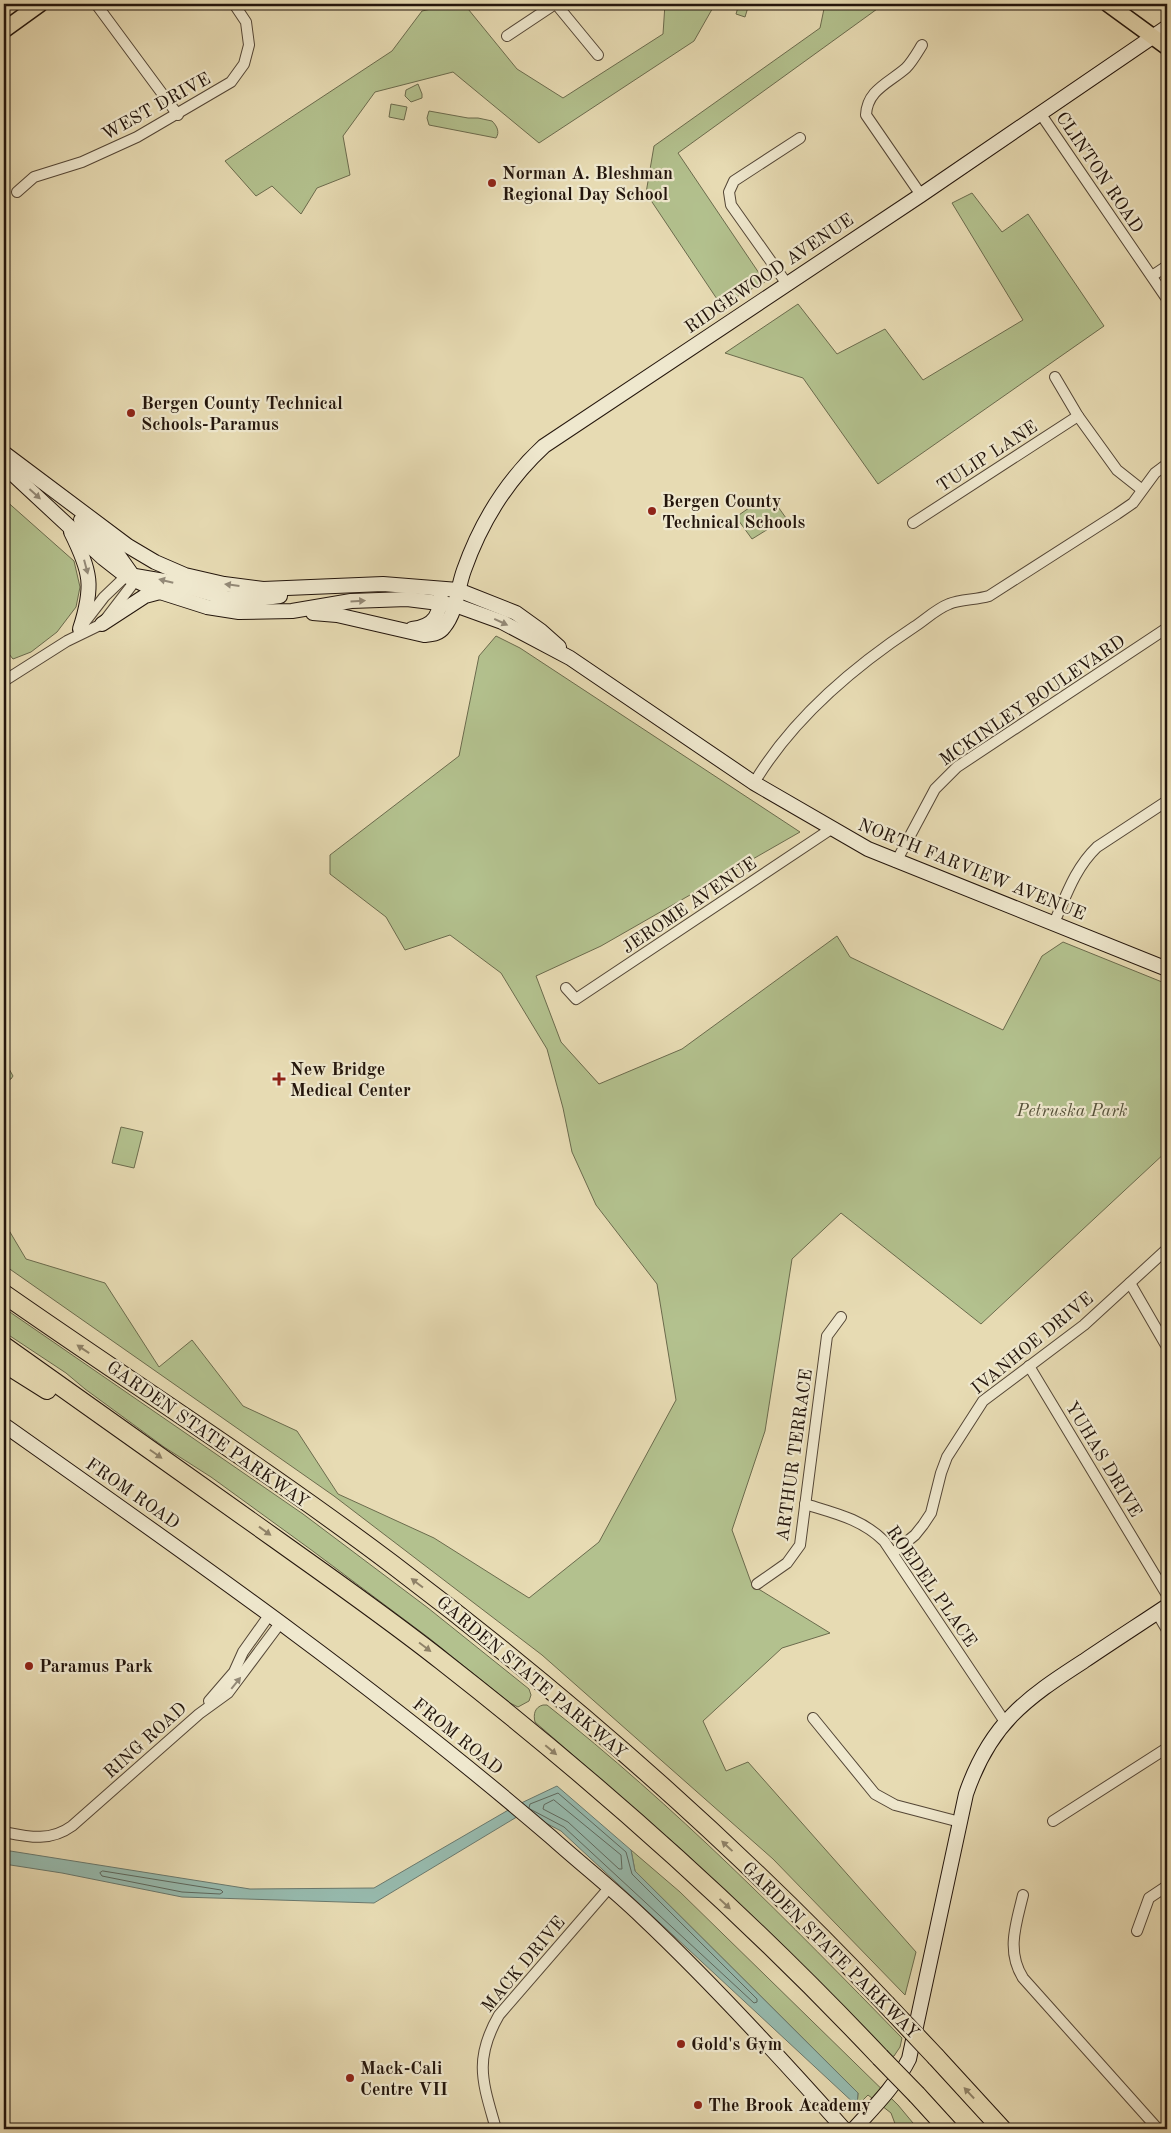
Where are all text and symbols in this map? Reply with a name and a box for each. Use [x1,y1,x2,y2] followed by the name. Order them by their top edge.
[99,70,214,144] street label: WEST DRIVE
[1052,109,1146,236] street label: CLINTON ROAD
[502,165,673,204] place label: Norman A. Bleshman Regional Day School
[486,177,498,189] marker: Norman A. Bleshman Regional Day School
[682,211,857,337] street label: RIDGEWOOD AVENUE
[141,395,343,434] place label: Bergen County Technical Schools-Paramus
[125,407,137,419] marker: Bergen County Technical Schools-Paramus
[934,418,1041,496] street label: TULIP LANE
[28,488,40,500] one-way arrow
[662,493,806,532] place label: Bergen County Technical Schools
[646,505,658,517] marker: Bergen County Technical Schools
[83,559,91,574] one-way arrow
[158,577,173,585] one-way arrow
[224,581,240,589] one-way arrow
[350,596,366,604] one-way arrow
[493,618,508,626] one-way arrow
[937,632,1129,770] street label: MCKINLEY BOULEVARD
[855,816,1088,924] street label: NORTH FARVIEW AVENUE
[619,854,760,957] street label: JEROME AVENUE
[290,1061,411,1100] place label: New Bridge Medical Center
[272,1072,286,1086] marker: New Bridge Medical Center
[1015,1102,1128,1120] park label: Petruska Park
[968,1289,1097,1398] street label: IVANHOE DRIVE
[76,1344,90,1353] one-way arrow
[103,1358,312,1512] street label: GARDEN STATE PARKWAY
[774,1368,816,1543] street label: ARTHUR TERRACE
[1062,1398,1145,1521] street label: YUHAS DRIVE
[149,1449,163,1459] one-way arrow
[82,1455,183,1533] street label: FROM ROAD
[883,1523,980,1650] street label: ROEDEL PLACE
[258,1526,272,1536] one-way arrow
[410,1578,423,1588] one-way arrow
[433,1593,630,1762] street label: GARDEN STATE PARKWAY
[418,1642,431,1653] one-way arrow
[39,1658,153,1676] place label: Paramus Park
[23,1660,35,1672] marker: Paramus Park
[231,1677,242,1690] one-way arrow
[409,1695,506,1778] street label: FROM ROAD
[101,1699,190,1782] street label: RING ROAD
[544,1744,557,1755] one-way arrow
[722,1840,734,1852] one-way arrow
[738,1859,922,2043] street label: GARDEN STATE PARKWAY
[718,1898,730,1910] one-way arrow
[479,1913,569,2016] street label: MACK DRIVE
[691,2036,782,2054] place label: Gold's Gym
[675,2038,687,2050] marker: Gold's Gym
[360,2060,448,2099] place label: Mack-Cali Centre VII
[344,2072,356,2084] marker: Mack-Cali Centre VII
[964,2086,975,2099] one-way arrow
[708,2097,871,2115] place label: The Brook Academy
[692,2099,704,2111] marker: The Brook Academy

